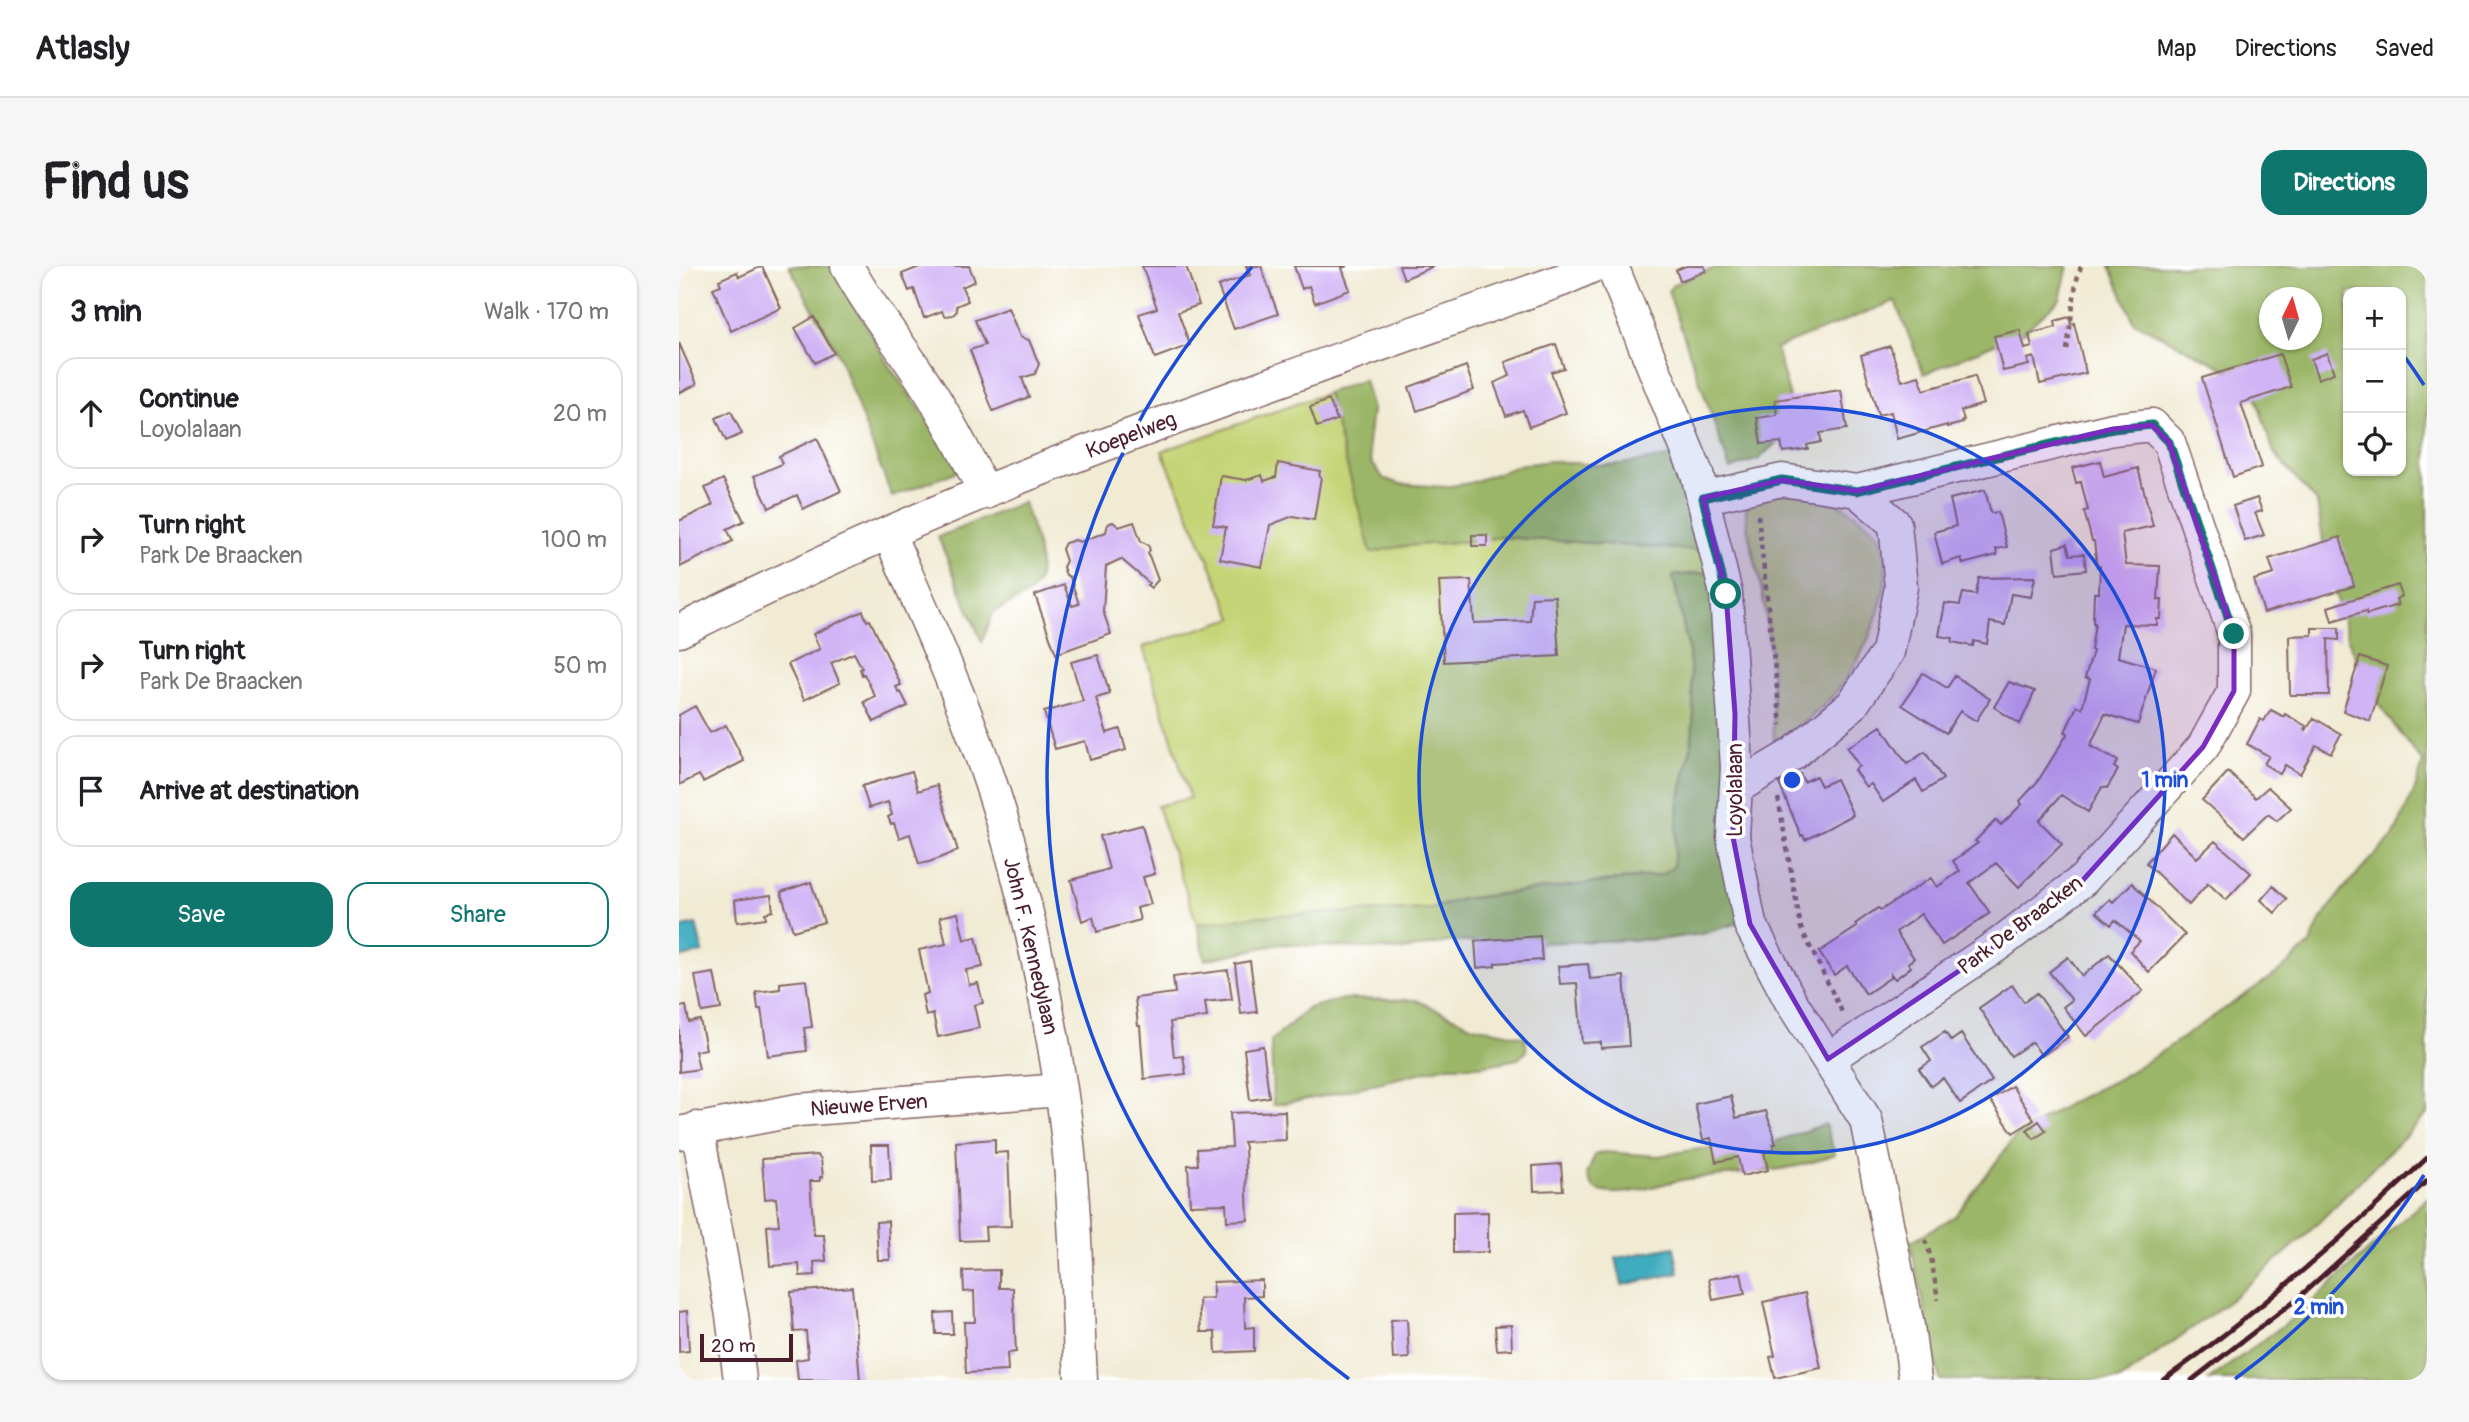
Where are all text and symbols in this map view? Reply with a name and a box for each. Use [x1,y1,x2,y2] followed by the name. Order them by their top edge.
[35,28,130,69] text: Atlasly
[2157,34,2197,63] text: Map
[2235,34,2336,63] text: Directions
[2374,34,2434,63] text: Saved
[2261,150,2427,215] button: Directions
[42,152,189,213] text: Find us
[2259,287,2322,350] north arrow
[2343,287,2406,476] map controls
[2343,287,2406,350] button: +
[70,293,142,330] text: 3 min
[484,297,609,326] text: Walk · 170 m
[2343,350,2406,413] button: −
[139,383,239,415] text: Continue
[72,394,110,432] icon: ahead
[553,399,607,428] text: 20 m
[1082,406,1180,465] street label: Koepelweg
[2343,413,2406,476] button: locate
[139,415,242,444] text: Loyolalaan
[139,509,245,541] text: Turn right
[72,520,110,558] icon: right
[541,525,607,554] text: 100 m
[139,541,303,570] text: Park De Braacken
[1710,578,1741,609] route start
[2218,618,2249,649] route end
[139,635,245,667] text: Turn right
[72,646,110,684] icon: right
[553,651,607,680] text: 50 m
[139,667,303,696] text: Park De Braacken
[1722,743,1749,837] street label: Loyolalaan
[2142,767,2189,794] text: 1 min
[1780,768,1804,792] centre of rings
[72,772,110,810] icon: arrive
[139,775,359,807] text: Arrive at destination
[997,855,1064,1037] street label: John F. Kennedylaan
[1952,870,2088,981] street label: Park De Braacken
[70,882,333,947] button: Save
[347,882,609,947] button: Share
[809,1088,929,1123] street label: Nieuwe Erven
[2294,1294,2344,1321] text: 2 min
[700,1331,793,1363] scale bar
[711,1334,756,1358] text: 20 m

